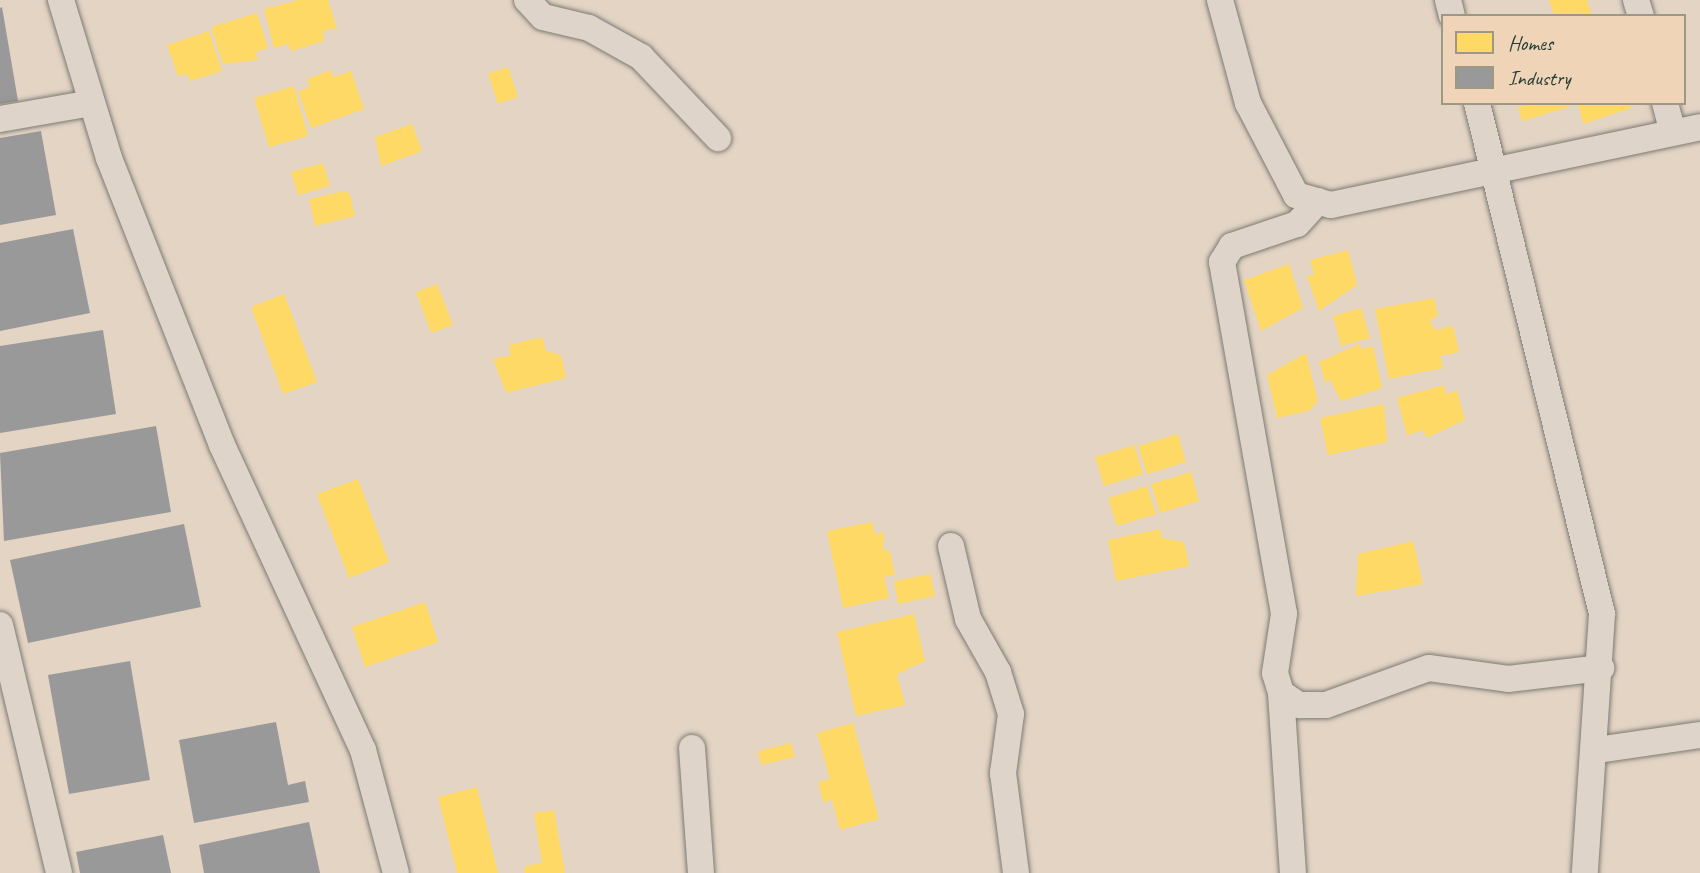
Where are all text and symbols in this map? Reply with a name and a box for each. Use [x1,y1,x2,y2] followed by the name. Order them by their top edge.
[1441,14,1686,105] legend
[1508,30,1553,56] text: Homes
[1508,65,1571,91] text: Industry

